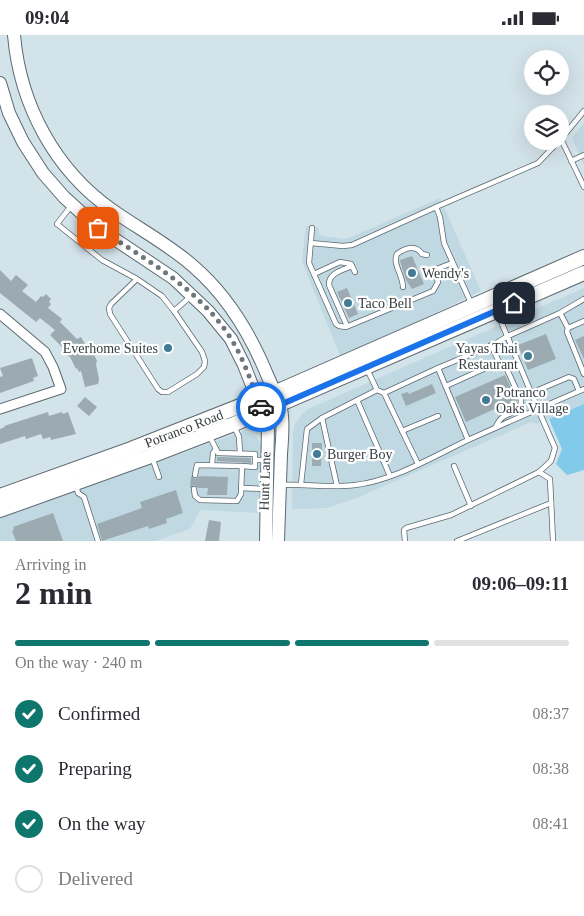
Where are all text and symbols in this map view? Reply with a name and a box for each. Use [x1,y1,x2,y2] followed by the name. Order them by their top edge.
[25,7,69,28] text: 09:04
[524,50,569,150] map controls
[524,50,569,95] button: locate
[524,105,569,150] button: layers
[77,207,119,249] pin
[84,214,112,242] icon: bag
[422,266,469,281] place label: Wendy's
[406,267,418,279] marker: Wendy's
[493,282,535,324] pin
[500,289,528,317] icon: home
[358,296,412,311] place label: Taco Bell
[342,297,354,309] marker: Taco Bell
[63,341,158,356] place label: Everhome Suites
[456,341,518,372] place label: Yayas Thai Restaurant
[162,342,174,354] marker: Everhome Suites
[522,350,534,362] marker: Yayas Thai Restaurant
[236,382,286,432] courier
[496,385,568,416] place label: Potranco Oaks Village
[247,393,275,421] icon: car
[480,394,492,406] marker: Potranco Oaks Village
[143,407,225,451] street label: Potranco Road
[327,447,392,462] place label: Burger Boy
[311,448,323,460] marker: Burger Boy
[256,451,274,511] street label: Hunt Lane
[15,556,87,573] text: Arriving in
[472,573,569,594] text: 09:06–09:11
[15,575,92,611] text: 2 min
[15,654,143,671] text: On the way · 240 m
[15,700,43,728] icon: check
[58,703,140,724] text: Confirmed
[533,705,569,722] text: 08:37
[15,755,43,783] icon: check
[58,758,132,779] text: Preparing
[533,760,569,777] text: 08:38
[15,810,43,838] icon: check
[58,813,146,834] text: On the way
[533,815,569,832] text: 08:41
[58,868,133,889] text: Delivered

